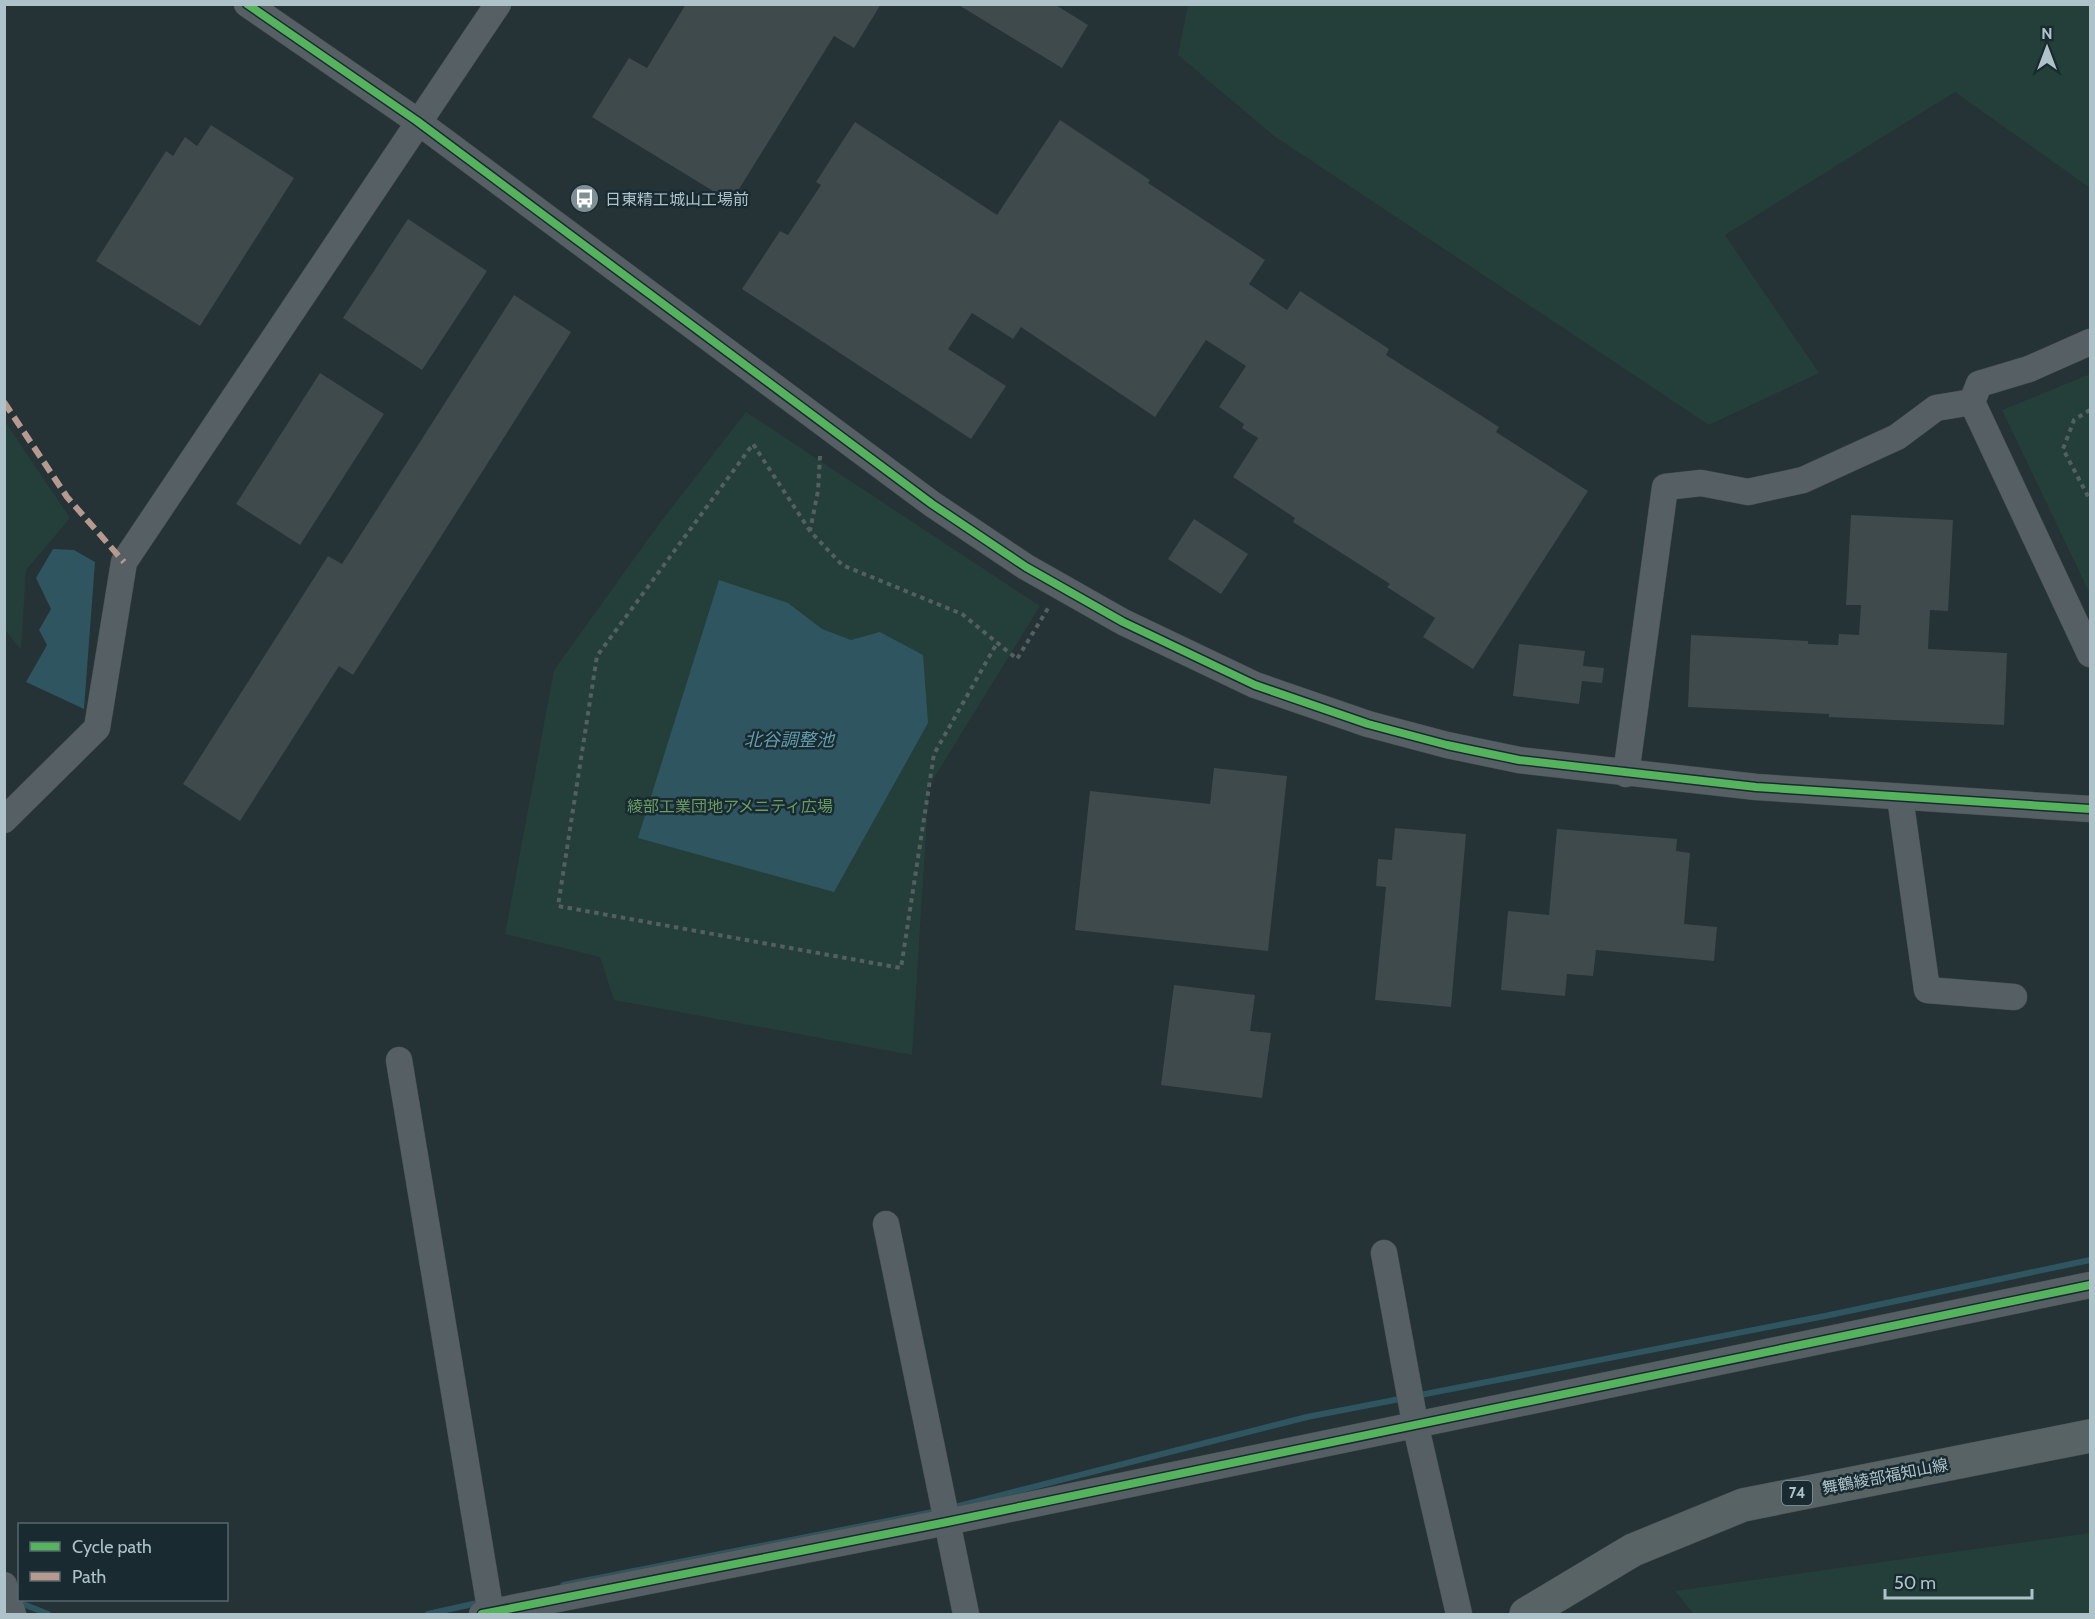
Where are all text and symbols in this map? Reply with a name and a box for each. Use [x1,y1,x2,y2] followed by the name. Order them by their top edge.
[2017,18,2077,78] north arrow
[2041,24,2053,43] text: N
[568,183,600,215] bus stop icon: 日東精工城山工場前
[605,190,749,209] place label: 日東精工城山工場前
[744,729,836,751] water label: 北谷調整池
[627,797,833,816] park label: 綾部工業団地アメニティ広場
[1820,1455,1950,1498] street label: 舞鶴綾部福知山線
[1782,1481,1812,1505] road number: 74
[18,1523,228,1601] legend
[72,1536,152,1558] text: Cycle path
[1885,1562,2032,1600] scale bar
[72,1566,106,1588] text: Path
[1894,1572,1936,1594] text: 50 m

